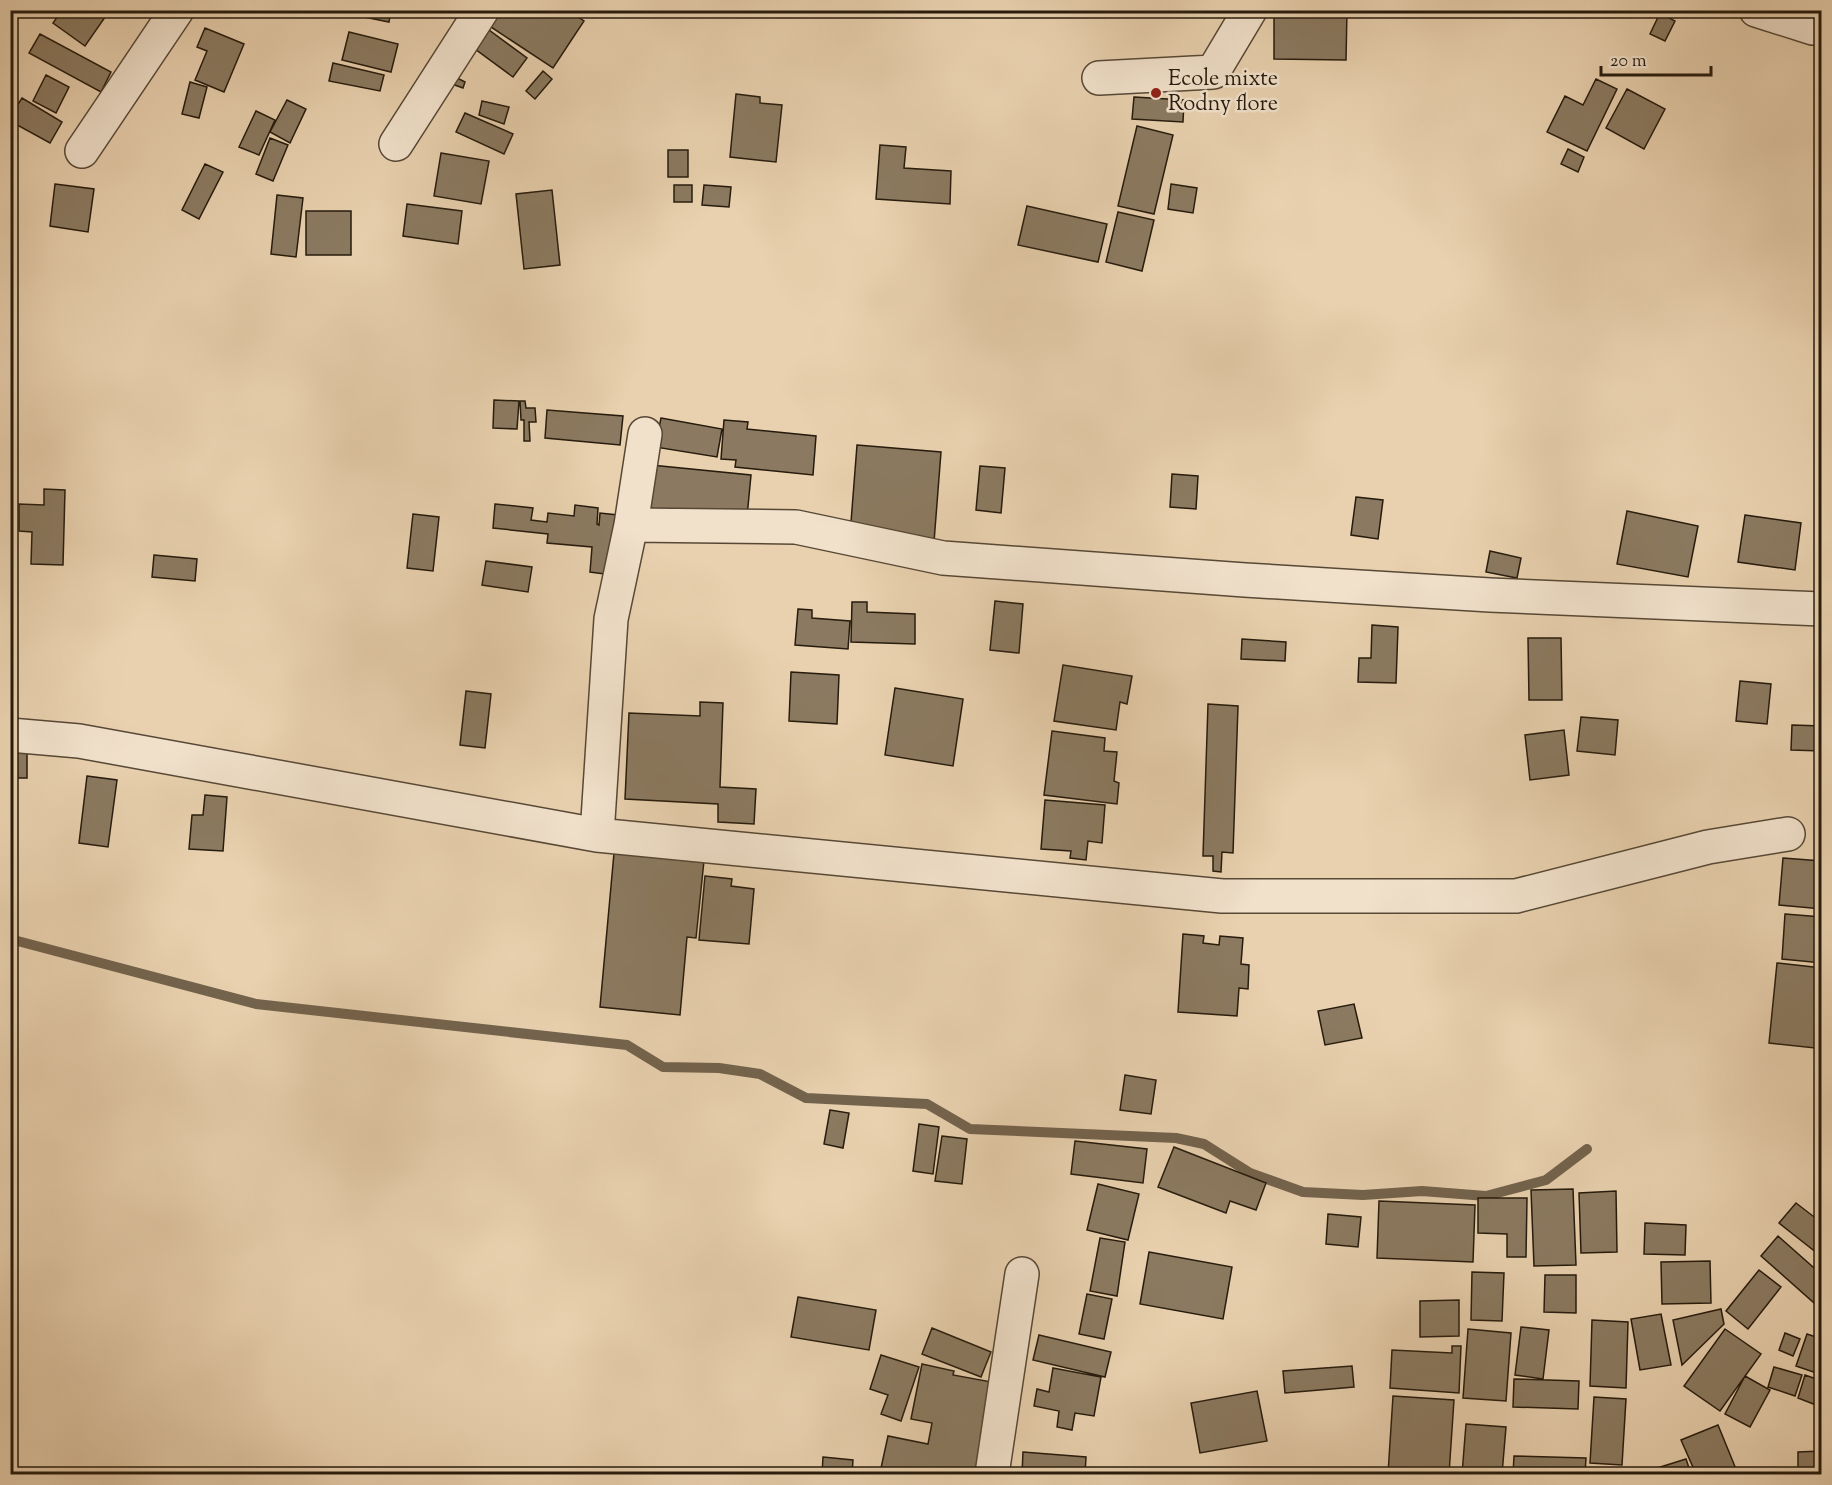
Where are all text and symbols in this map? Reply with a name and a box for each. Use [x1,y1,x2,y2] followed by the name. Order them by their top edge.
[1601,39,1710,77] scale bar
[1610,49,1647,75] text: 20 m
[1168,64,1278,121] place label: Ecole mixte Rodny flore
[1149,86,1163,100] marker: Ecole mixte Rodny flore

